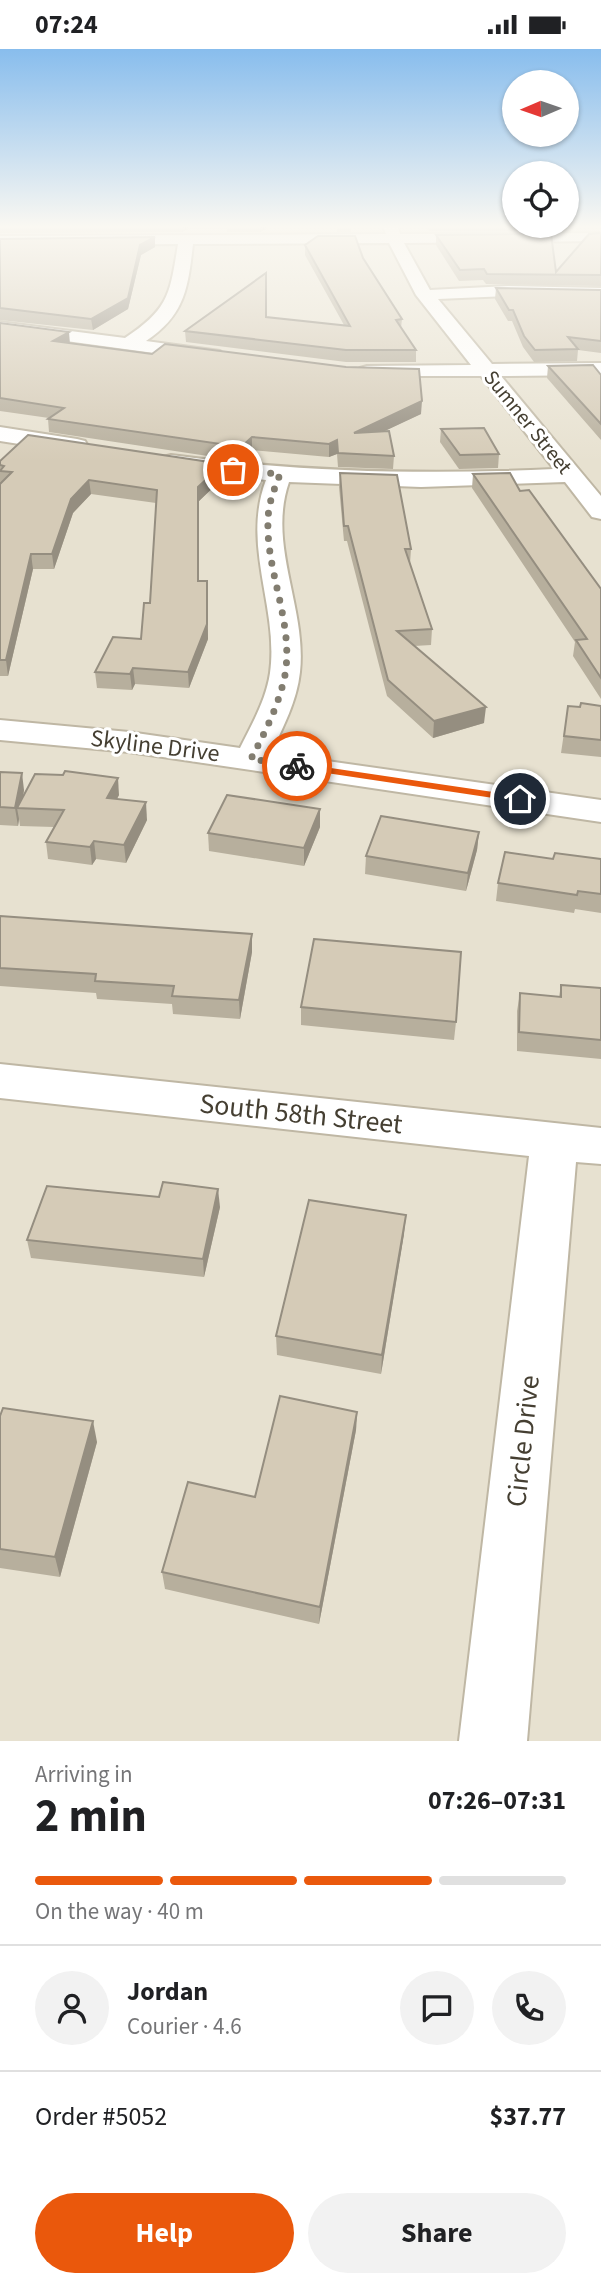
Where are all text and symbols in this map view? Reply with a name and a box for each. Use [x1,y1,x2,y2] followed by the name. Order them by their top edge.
[35,6,98,43] text: 07:24
[502,70,579,147] north arrow
[502,70,579,238] map controls
[502,161,579,238] button: locate
[477,364,579,480] street label: Sumner Street
[203,440,263,500] pin
[214,451,252,489] icon: bag
[88,721,222,771] street label: Skyline Drive
[262,731,332,801] courier
[278,747,316,785] icon: bike
[490,769,550,829] pin
[501,780,539,818] icon: home
[197,1083,405,1145] street label: South 58th Street
[496,1373,550,1509] street label: Circle Drive
[35,1758,133,1791] text: Arriving in
[428,1782,566,1819] text: 07:26–07:31
[35,1784,147,1849] text: 2 min
[35,1895,204,1928] text: On the way · 40 m
[35,1971,109,2045] button: person
[400,1971,474,2045] button: chat
[492,1971,566,2045] button: phone
[127,1973,208,2010] text: Jordan
[127,2010,242,2043] text: Courier · 4.6
[35,2098,167,2135] text: Order #5052
[490,2098,566,2135] text: $37.77
[35,2193,294,2273] button: Help
[308,2193,566,2273] button: Share

